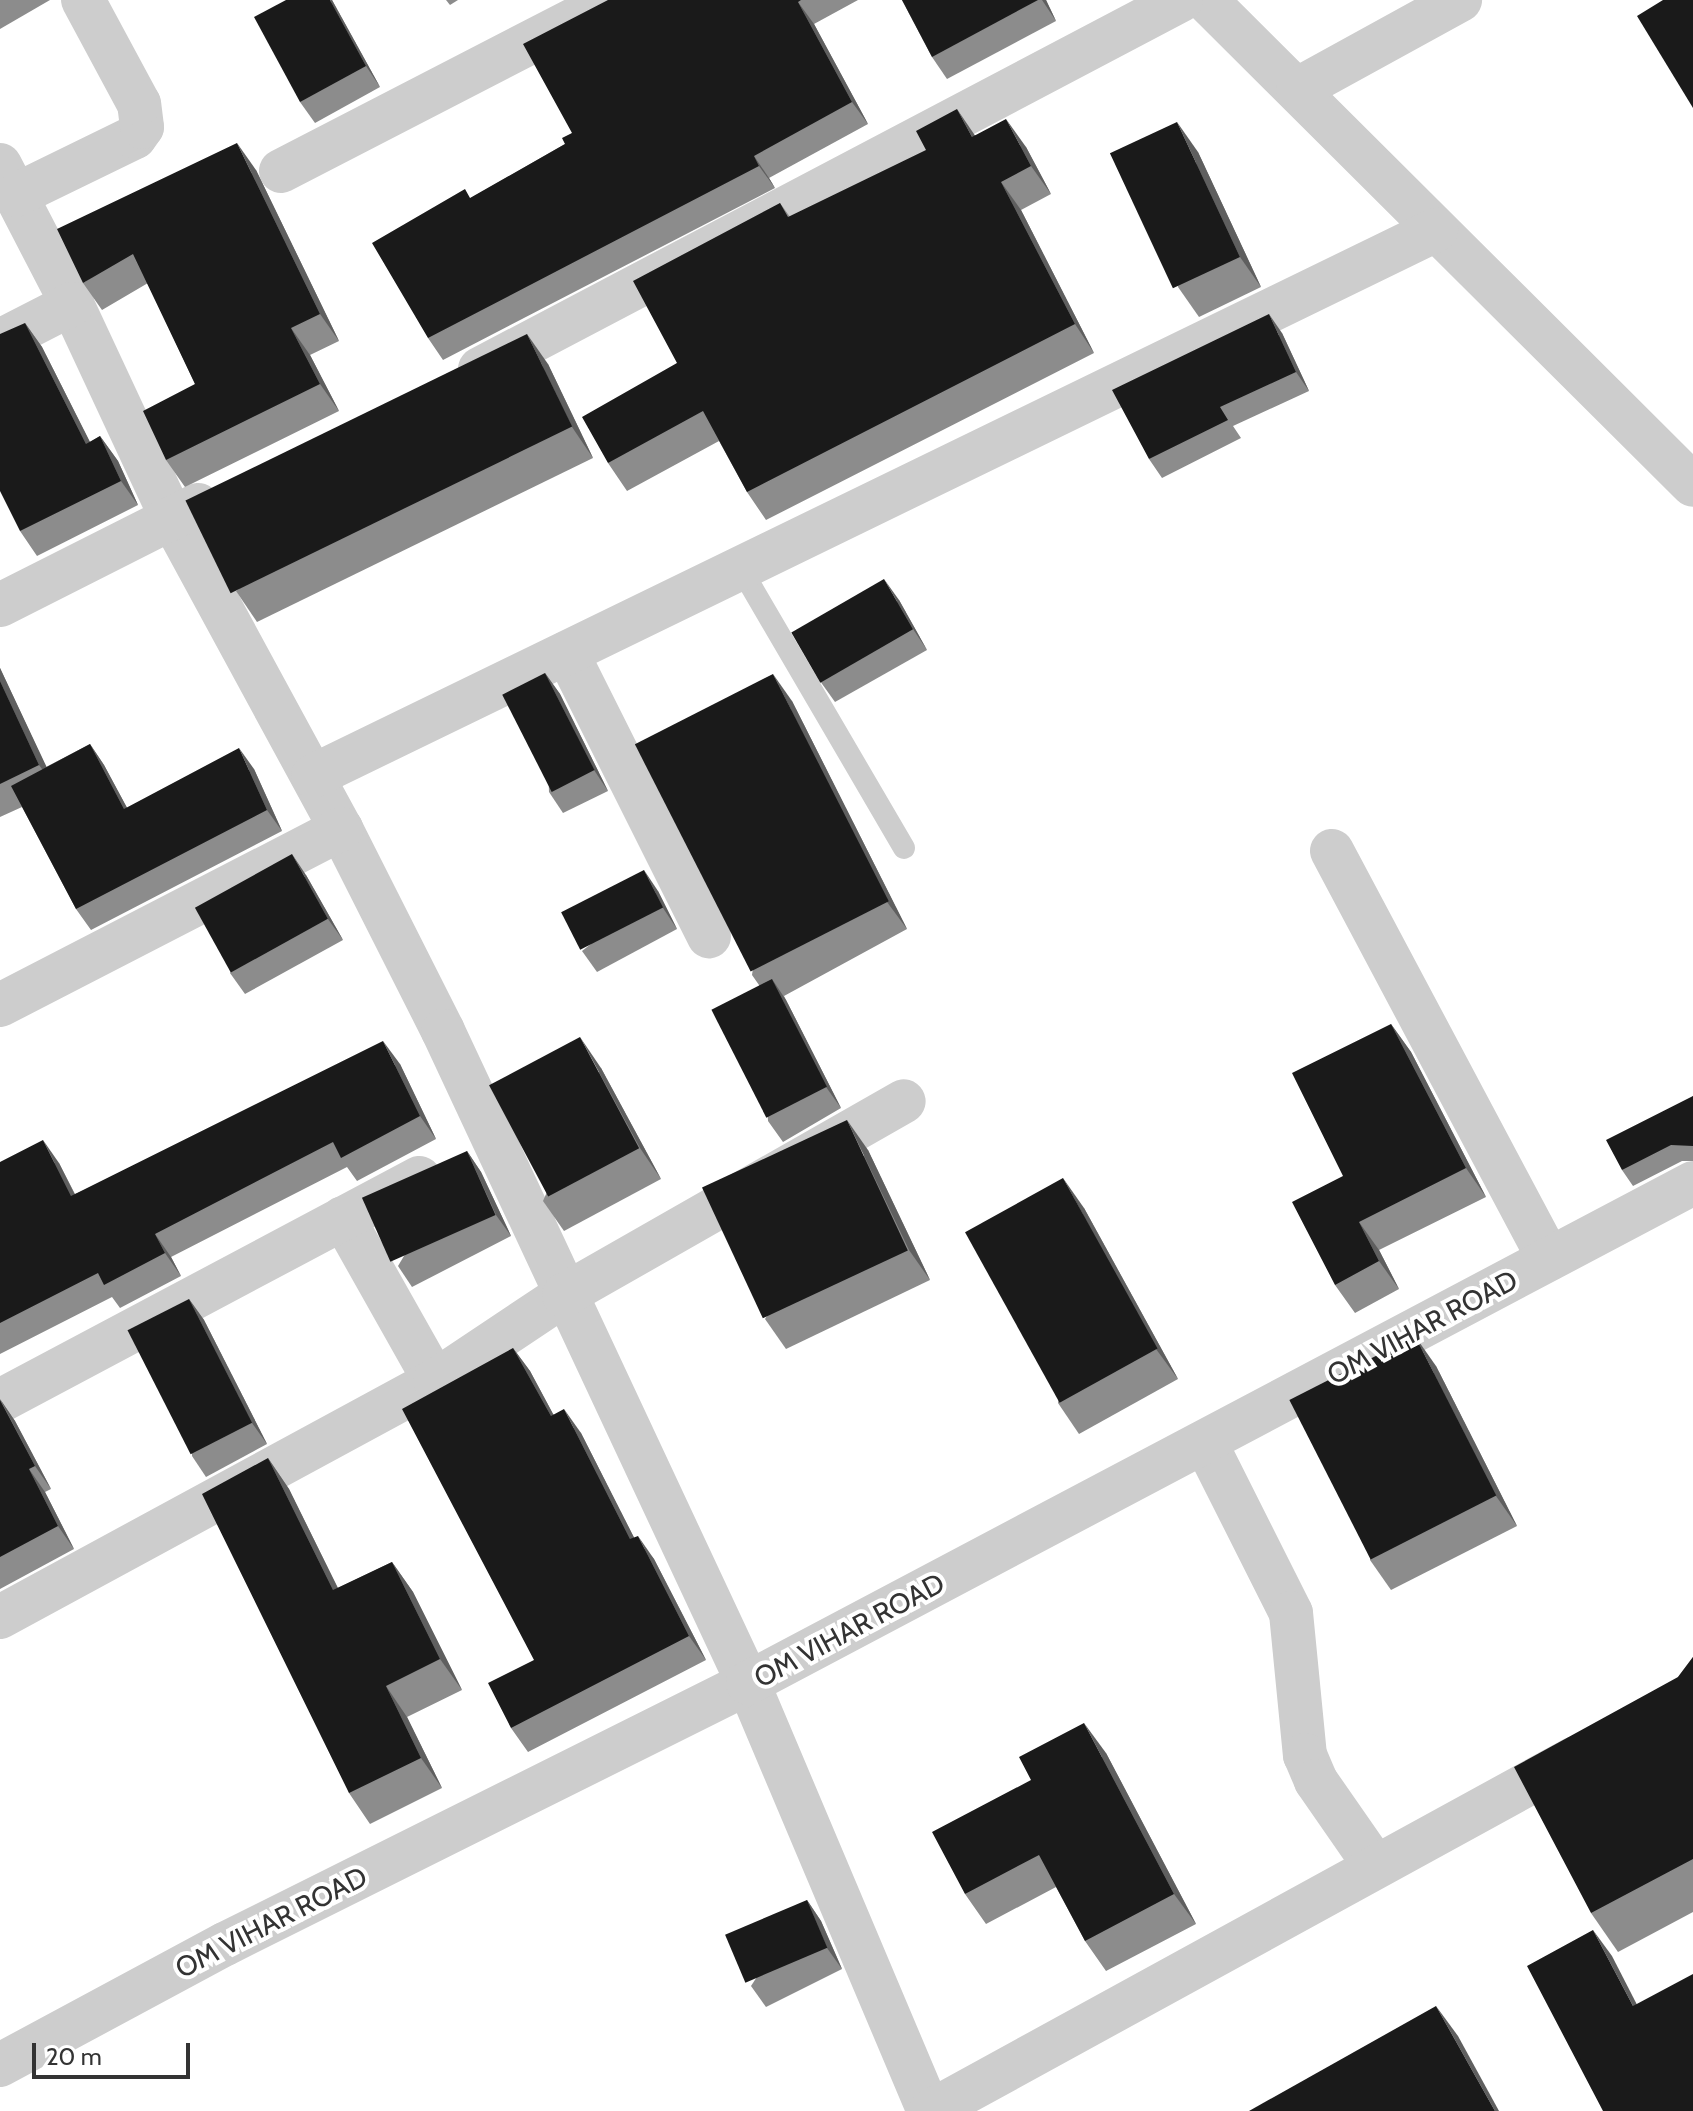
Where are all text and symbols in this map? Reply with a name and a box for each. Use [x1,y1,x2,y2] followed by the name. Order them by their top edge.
[1321,1263,1523,1391] street label: OM VIHAR ROAD
[748,1566,950,1694] street label: OM VIHAR ROAD
[170,1859,372,1985] street label: OM VIHAR ROAD
[36,2027,194,2077] scale bar
[46,2042,102,2071] text: 20 m

